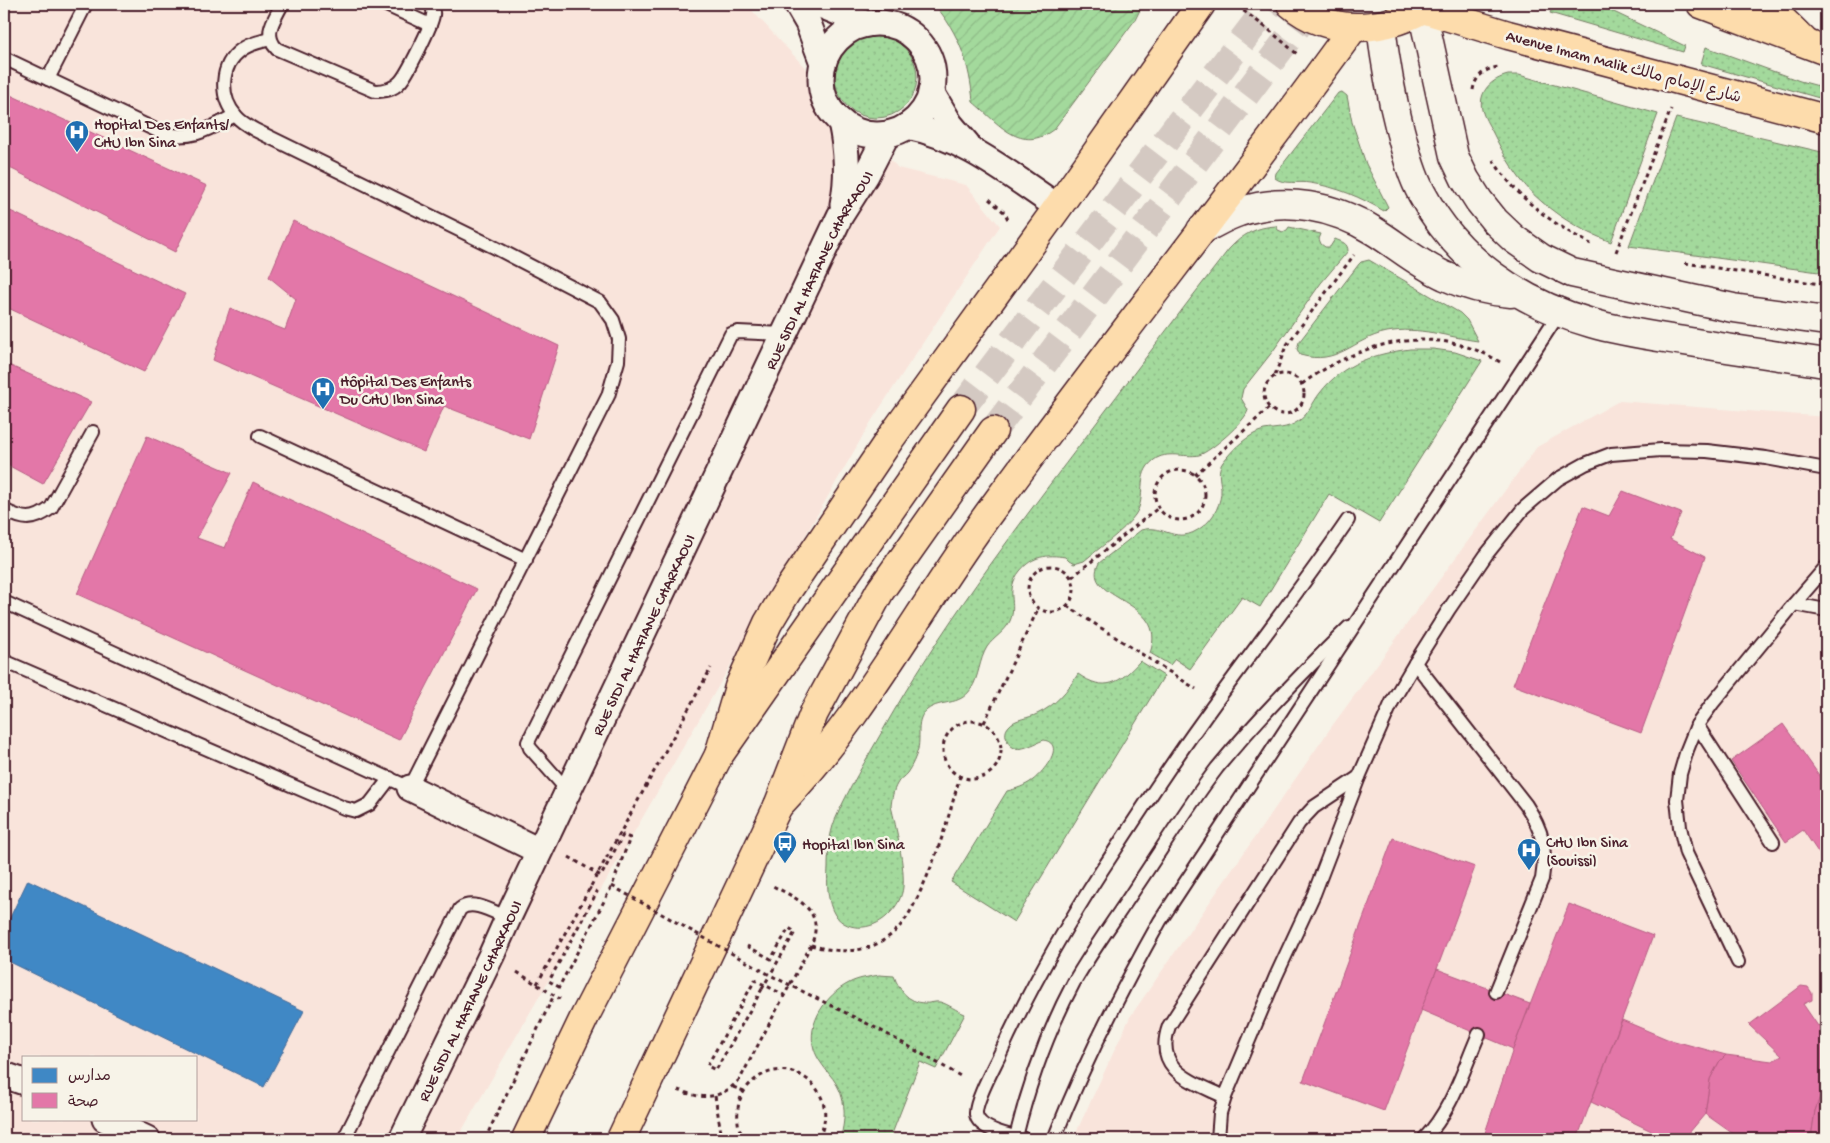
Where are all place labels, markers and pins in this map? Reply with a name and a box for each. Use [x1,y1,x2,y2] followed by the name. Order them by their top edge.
[94,117,229,154] place label: Hopital Des Enfants/ CHU Ibn Sina
[64,119,90,153] hospital icon: Hopital Des Enfants/ CHU Ibn Sina
[339,374,472,411] place label: Hôpital Des Enfants Du CHU Ibn Sina
[310,376,336,410] hospital icon: Hôpital Des Enfants Du CHU Ibn Sina
[772,830,798,864] bus stop icon: Hopital Ibn Sina
[1546,835,1629,872] place label: CHU Ibn Sina (Souissi)
[802,837,906,856] place label: Hopital Ibn Sina
[1516,837,1542,871] hospital icon: CHU Ibn Sina (Souissi)

